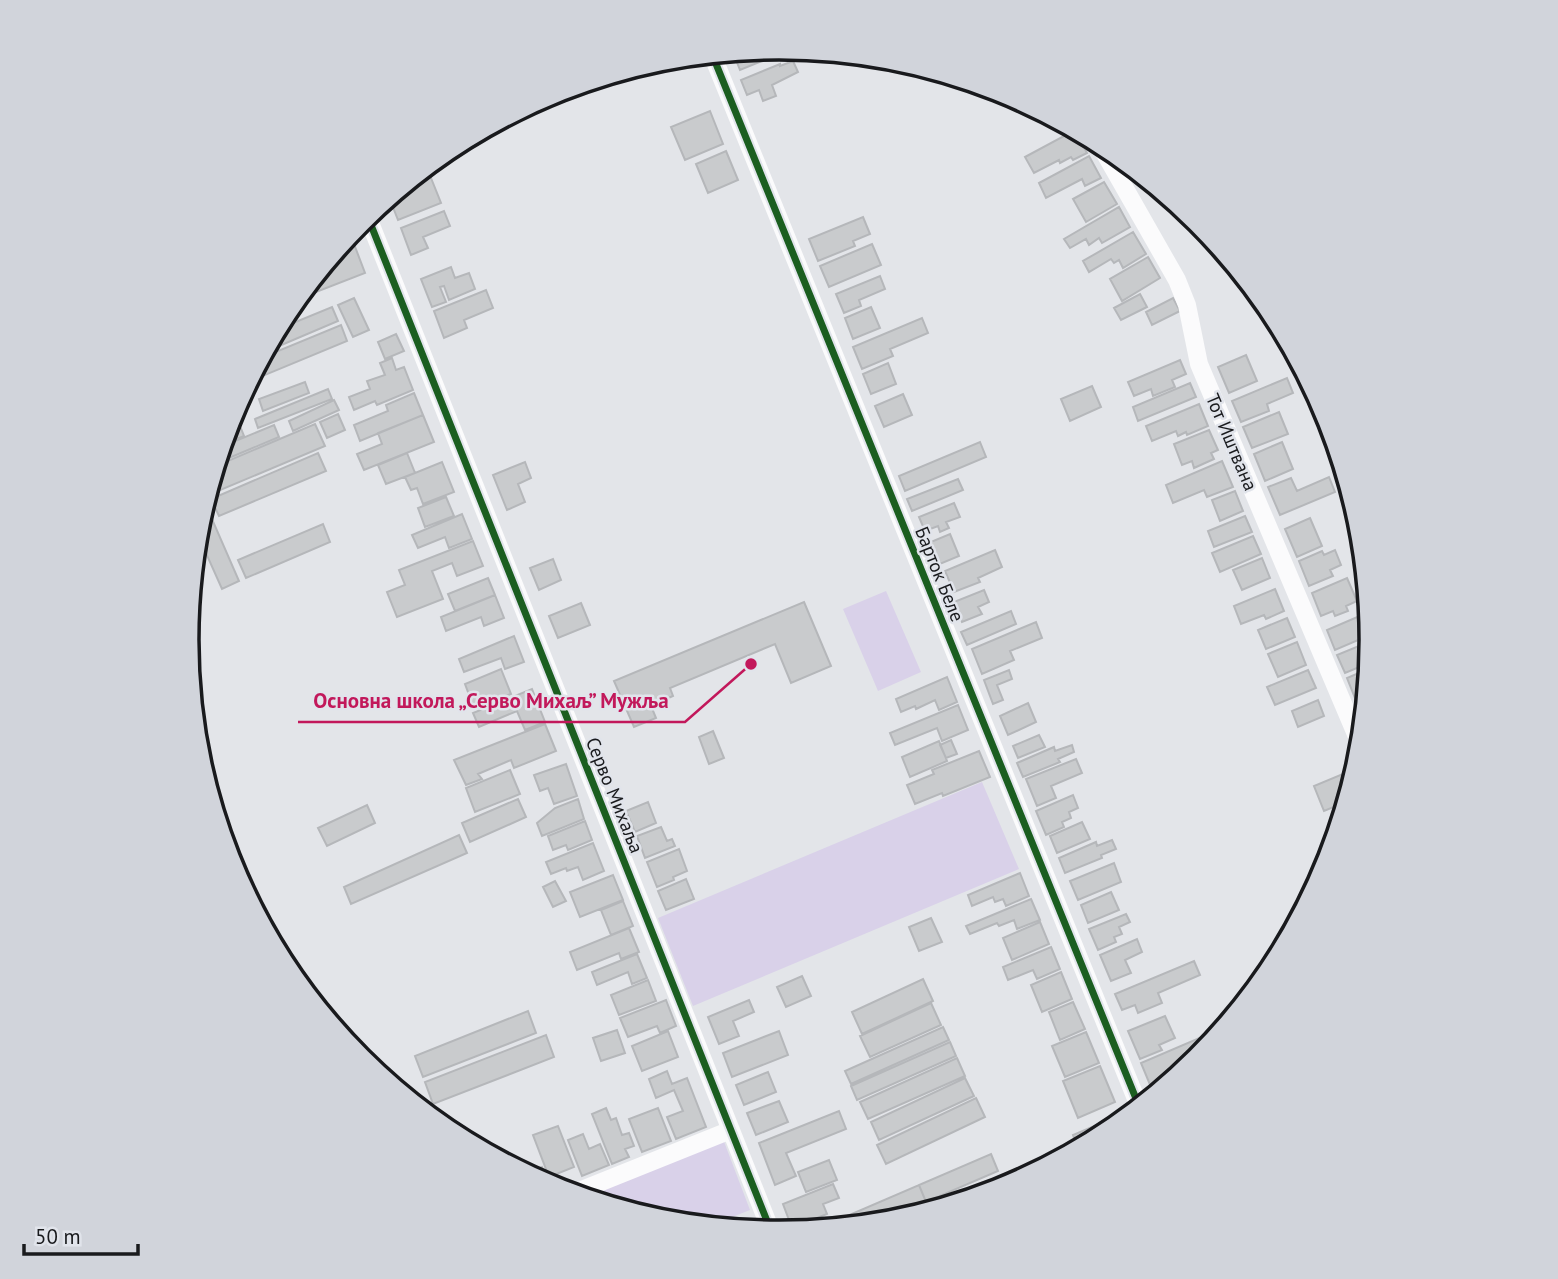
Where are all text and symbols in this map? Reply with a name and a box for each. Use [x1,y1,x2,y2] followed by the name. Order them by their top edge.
[1201,390,1263,494] street label: Тот Иштвана
[910,523,970,625] street label: Барток Беле
[298,680,685,722] callout: Основна школа „Серво Михаљ” Мужља
[313,687,669,714] text: Основна школа „Серво Михаљ” Мужља
[581,734,649,856] street label: Серво Михаља
[24,1212,138,1256] scale bar
[35,1223,81,1250] text: 50 m

